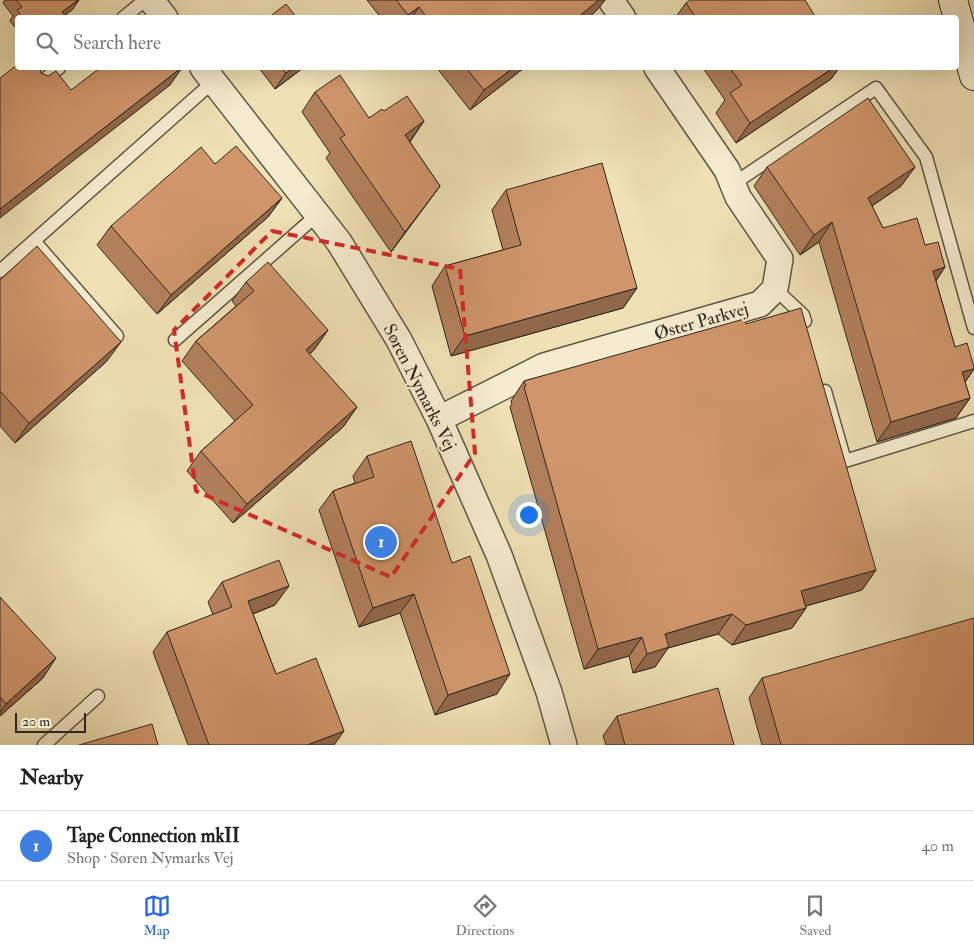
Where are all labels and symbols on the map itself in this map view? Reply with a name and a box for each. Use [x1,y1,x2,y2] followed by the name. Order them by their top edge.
[651,297,751,346] street label: Øster Parkvej
[378,320,461,454] street label: Søren Nymarks Vej
[516,502,542,528] your location
[365,523,397,561] pin: 1
[15,710,86,733] scale bar

